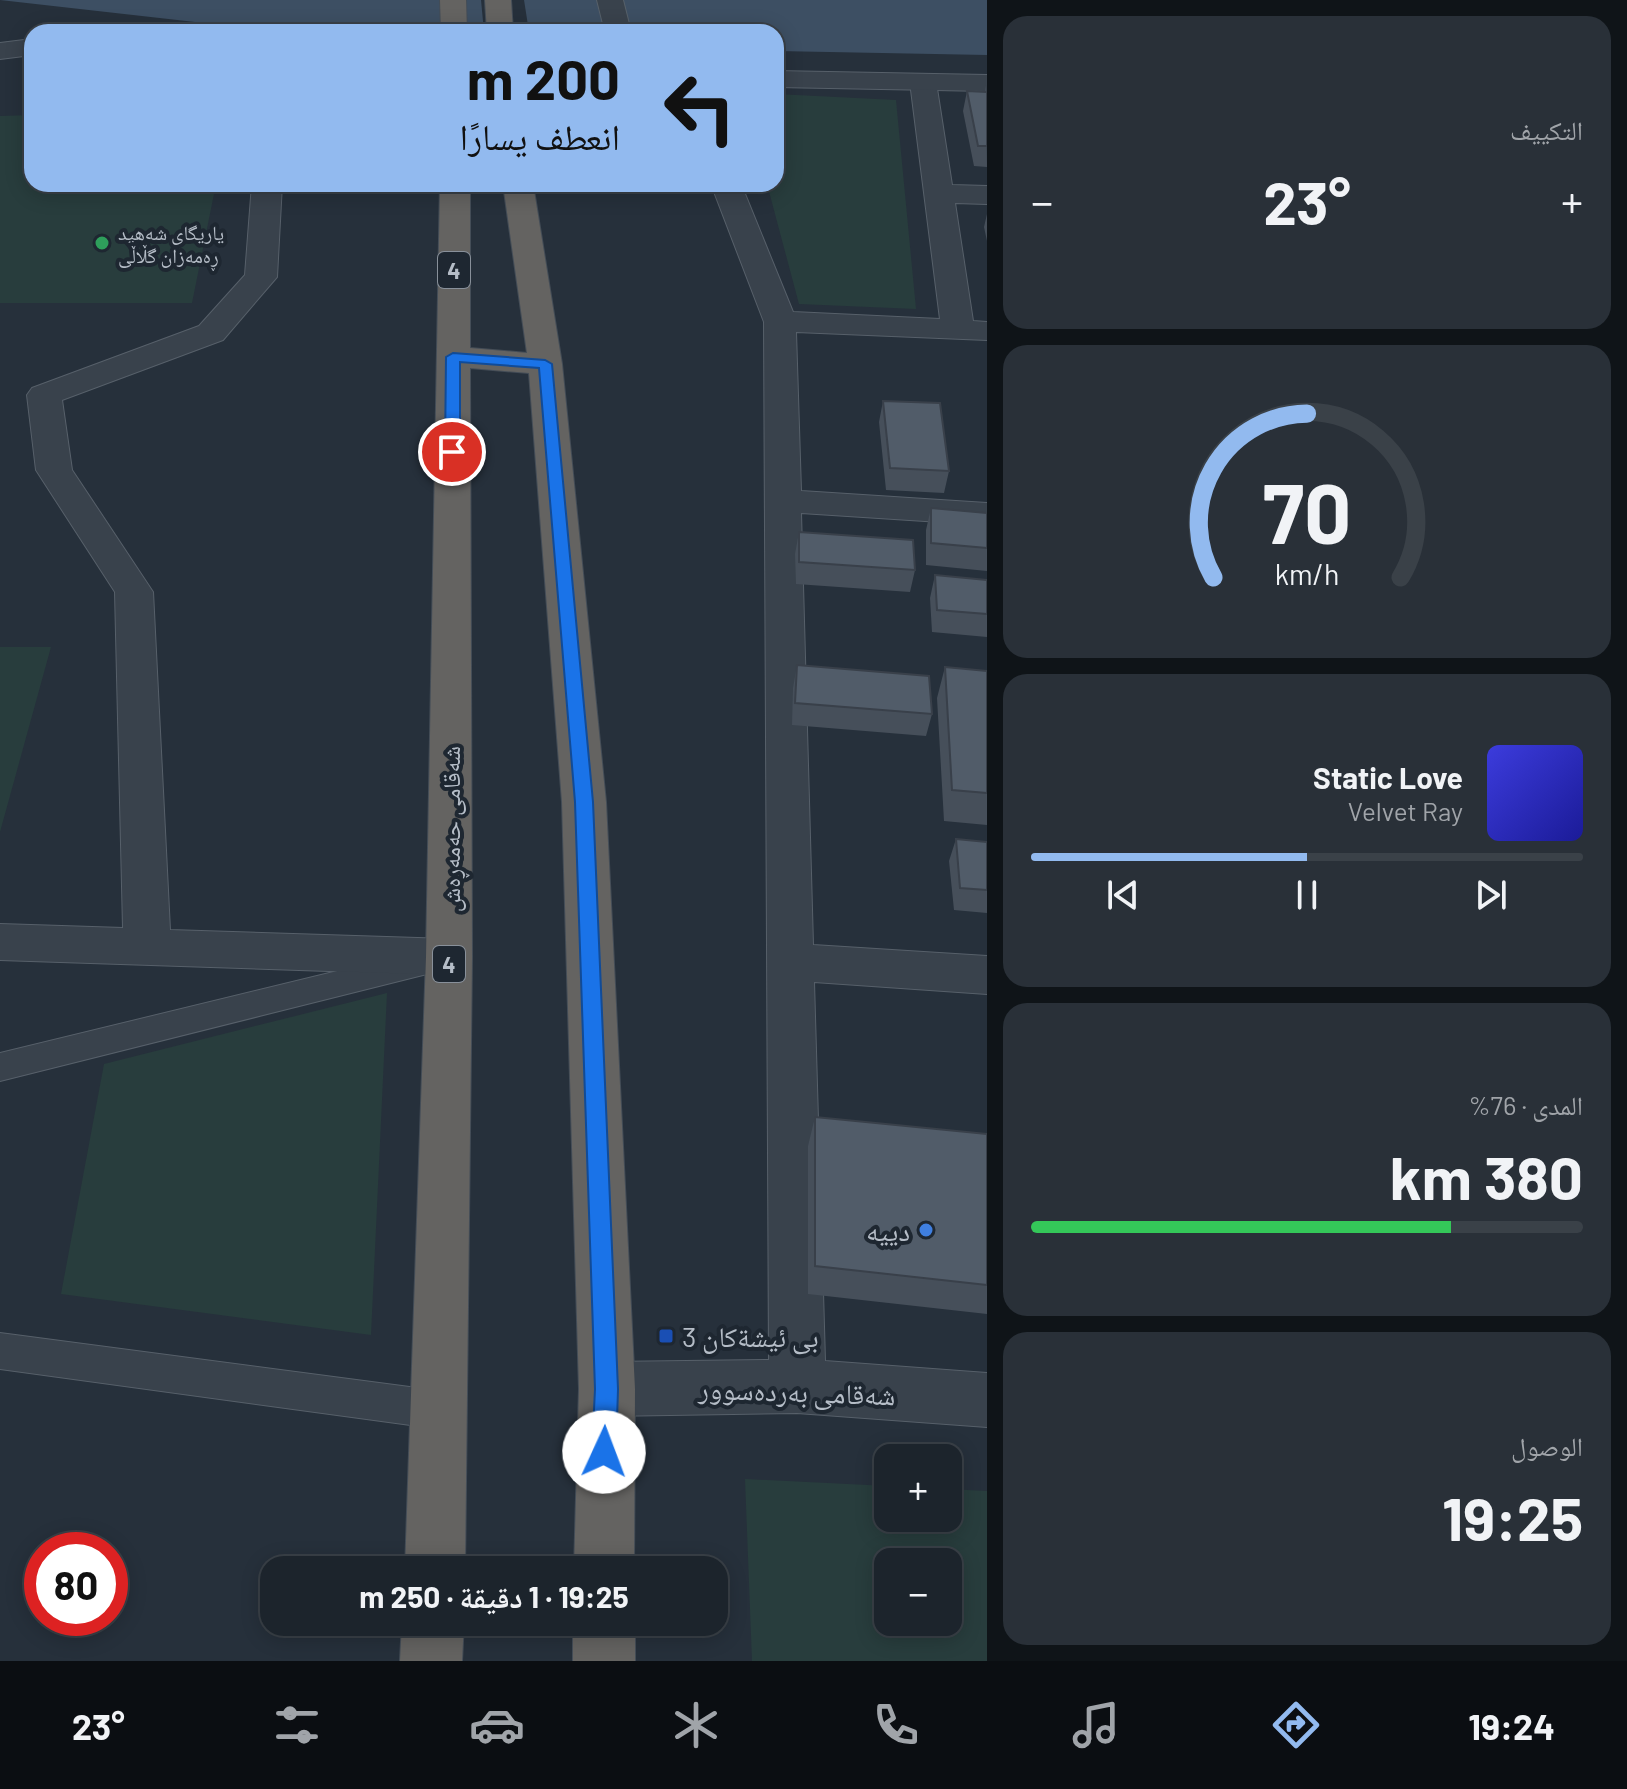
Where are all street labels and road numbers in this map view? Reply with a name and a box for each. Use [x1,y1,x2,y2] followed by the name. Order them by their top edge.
[438,252,470,288] road number: 4
[436,746,470,912] street label: شەقامی حەمەڕەش
[433,946,465,982] road number: 4
[697,1371,896,1413] street label: شەقامی بەردەسوور

